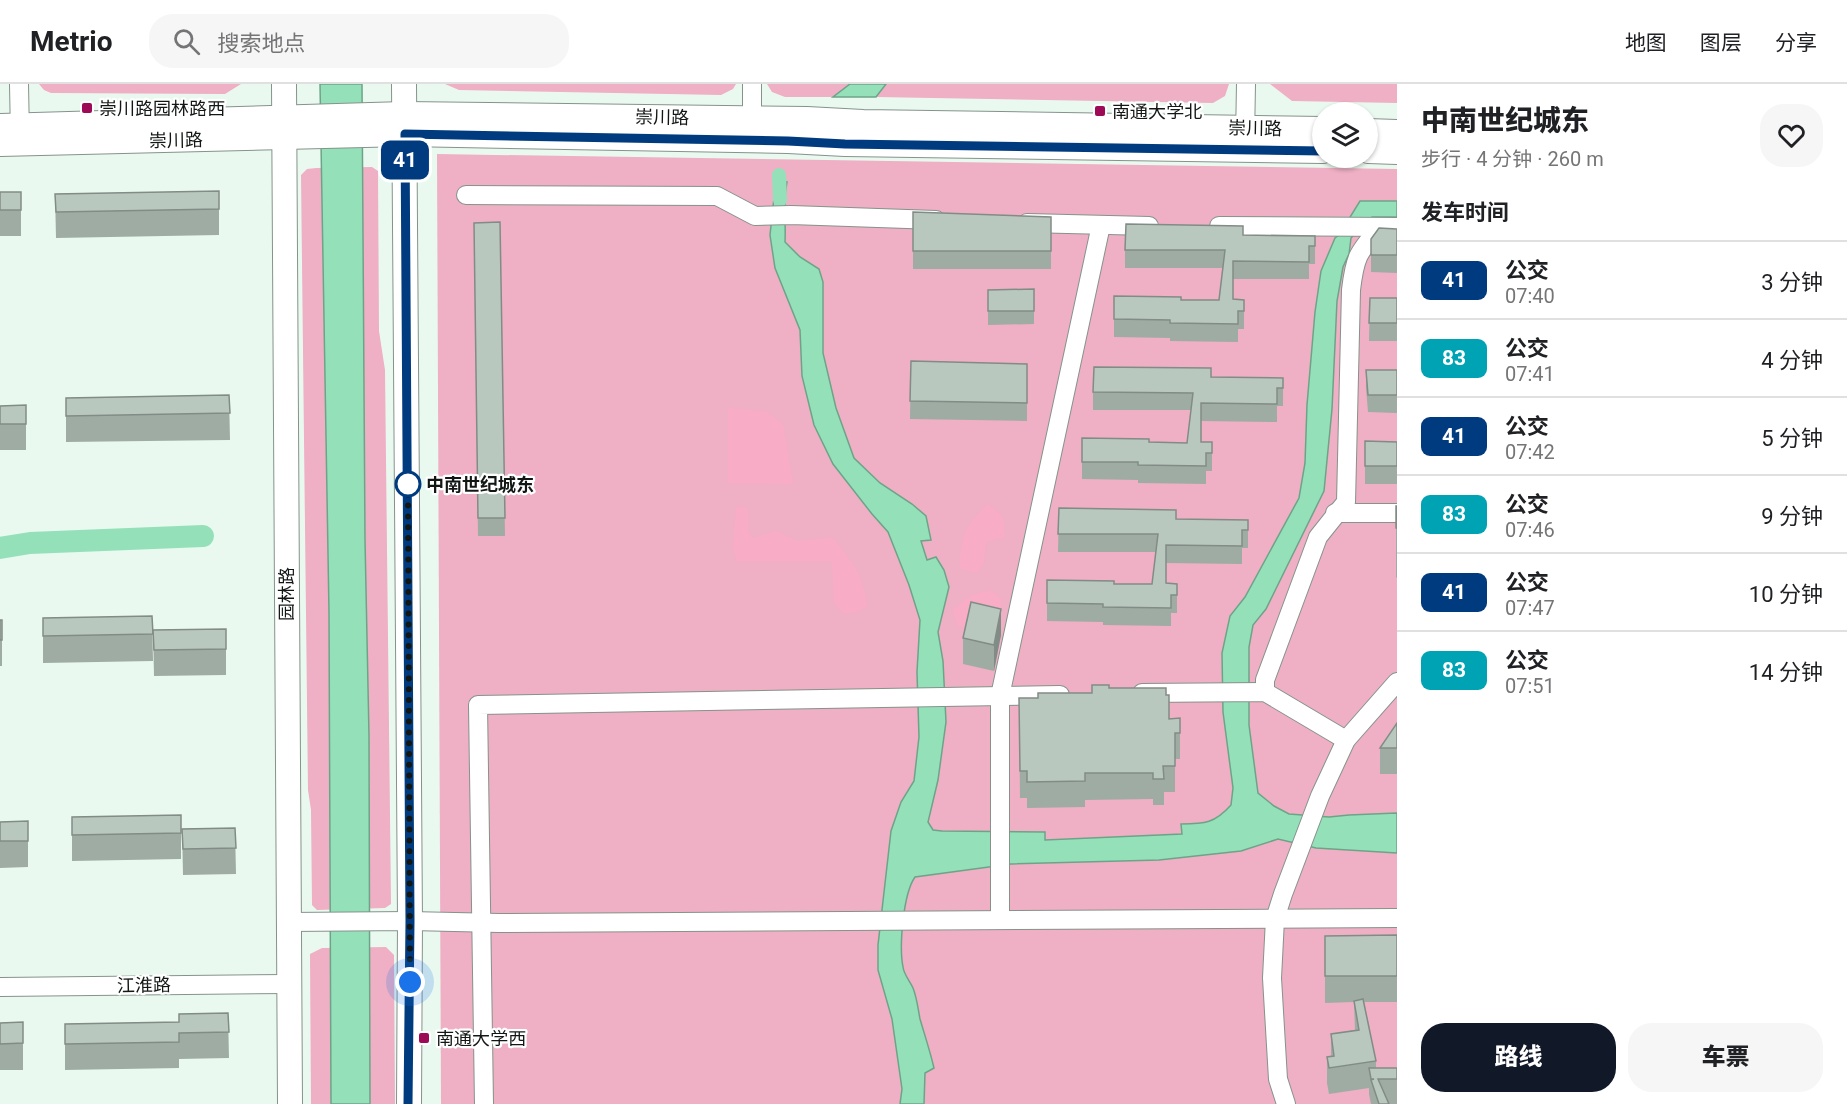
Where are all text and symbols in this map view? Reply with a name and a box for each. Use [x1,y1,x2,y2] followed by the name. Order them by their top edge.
[149,14,569,68] search box
[30,25,113,58] text: Metrio
[170,25,203,58] icon: search
[218,31,306,56] text: 搜索地点
[1625,31,1667,55] text: 地图
[1700,31,1742,55] text: 图层
[1775,31,1817,55] text: 分享
[99,98,225,119] place label: 崇川路园林路西
[80,101,94,115] marker: 崇川路园林路西
[1112,101,1202,122] place label: 南通大学北
[1312,102,1378,168] map controls
[1312,102,1378,168] button: layers
[1093,104,1107,118] marker: 南通大学北
[1421,104,1589,137] text: 中南世纪城东
[1760,104,1823,167] button: heart
[635,106,689,128] street label: 崇川路
[1228,117,1282,139] street label: 崇川路
[149,129,203,151] street label: 崇川路
[378,140,432,180] line badge: 41
[1421,147,1604,171] text: 步行 · 4 分钟 · 260 m
[393,148,417,172] text: 41
[1421,200,1509,225] text: 发车时间
[1505,258,1549,283] text: 公交
[1442,268,1466,292] text: 41
[1761,270,1823,295] text: 3 分钟
[1505,284,1555,308] text: 07:40
[1505,336,1549,361] text: 公交
[1442,346,1466,370] text: 83
[1761,348,1823,373] text: 4 分钟
[1505,362,1555,386] text: 07:41
[1505,414,1549,439] text: 公交
[1442,424,1466,448] text: 41
[1761,426,1823,451] text: 5 分钟
[1505,440,1555,464] text: 07:42
[395,471,421,497] marker: 中南世纪城东
[426,474,534,495] place label: 中南世纪城东
[1505,492,1549,517] text: 公交
[1442,502,1466,526] text: 83
[1761,504,1823,529] text: 9 分钟
[1505,518,1555,542] text: 07:46
[276,567,297,621] street label: 园林路
[1505,570,1549,595] text: 公交
[1442,580,1466,604] text: 41
[1749,582,1823,607] text: 10 分钟
[1505,596,1555,620] text: 07:47
[1505,648,1549,673] text: 公交
[1442,658,1466,682] text: 83
[1749,660,1823,685] text: 14 分钟
[1505,674,1555,698] text: 07:51
[395,967,425,997] your location
[117,974,171,996] street label: 江淮路
[1421,1023,1616,1092] button: 路线
[1628,1023,1823,1092] button: 车票
[436,1028,526,1049] place label: 南通大学西
[417,1031,431,1045] marker: 南通大学西

